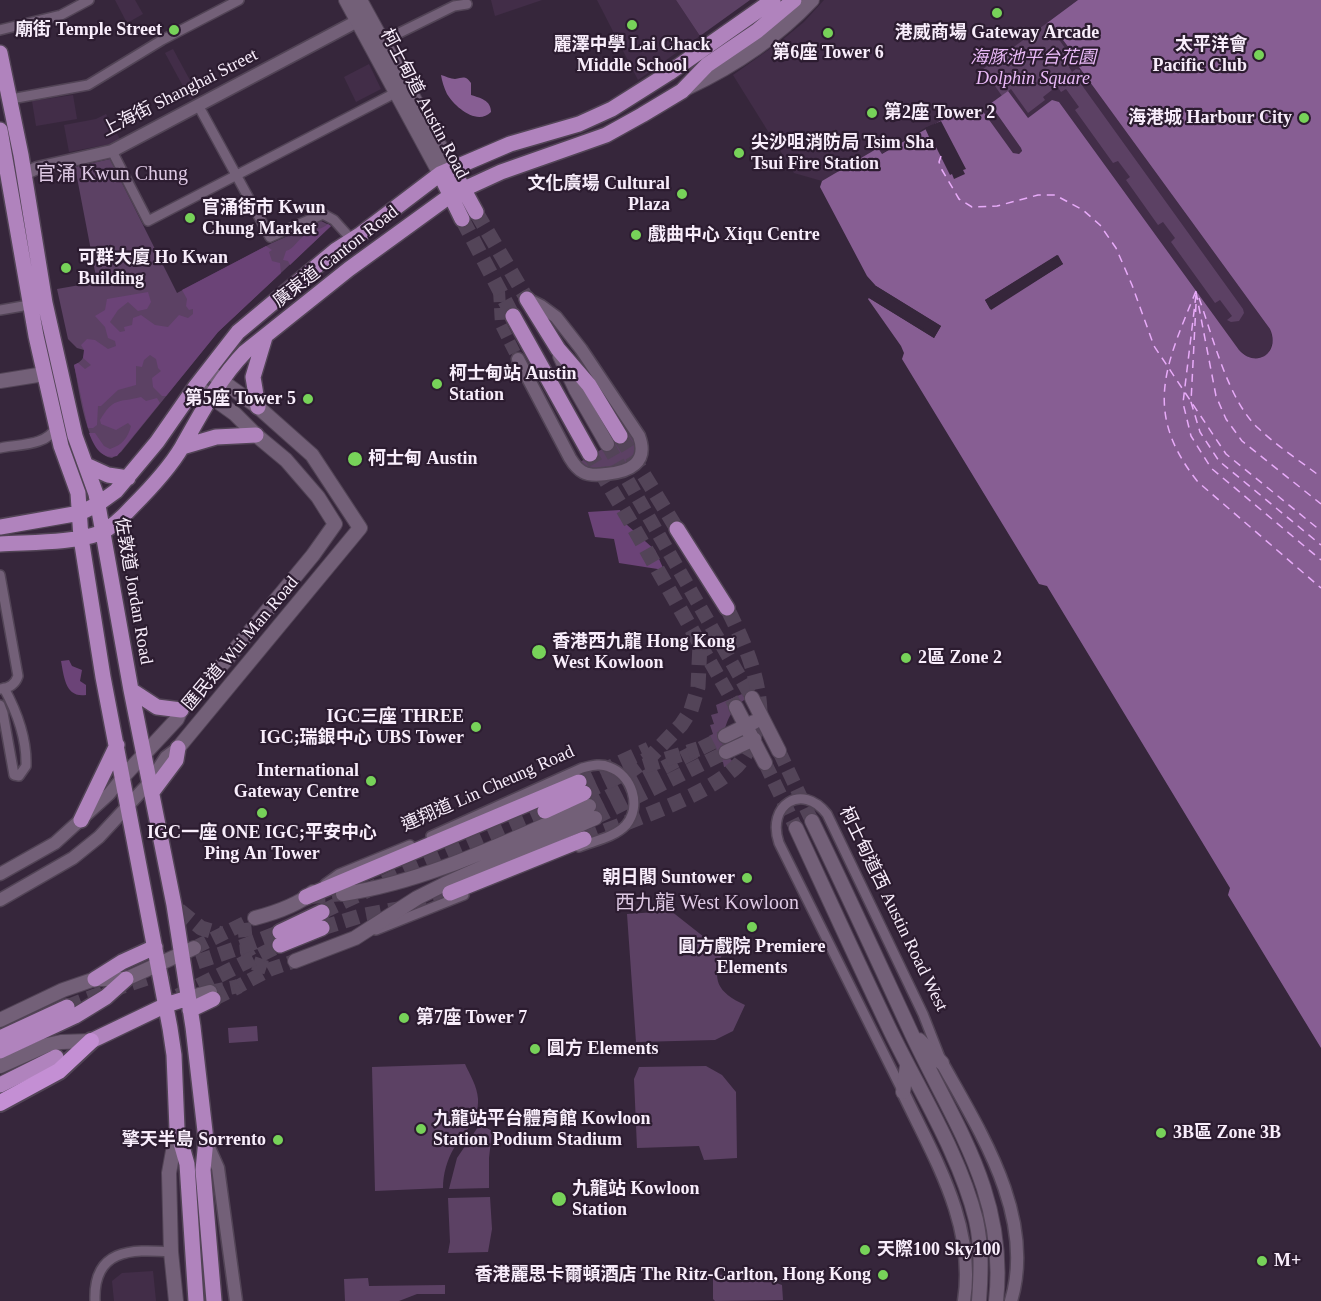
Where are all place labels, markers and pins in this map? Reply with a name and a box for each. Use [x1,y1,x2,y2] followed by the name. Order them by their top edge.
[990,6,1004,20] marker: 港威商場 Gateway Arcade
[625,18,639,32] marker: 麗澤中學 Lai Chack Middle School
[15,19,162,41] place label: 廟街 Temple Street
[895,22,1099,44] place label: 港威商場 Gateway Arcade
[167,23,181,37] marker: 廟街 Temple Street
[821,26,835,40] marker: 第6座 Tower 6
[553,34,711,76] place label: 麗澤中學 Lai Chack Middle School
[1153,34,1247,76] place label: 太平洋會 Pacific Club
[772,42,884,64] place label: 第6座 Tower 6
[1252,48,1266,62] marker: 太平洋會 Pacific Club
[884,102,995,124] place label: 第2座 Tower 2
[865,106,879,120] marker: 第2座 Tower 2
[1128,107,1292,129] place label: 海港城 Harbour City
[1297,111,1311,125] marker: 海港城 Harbour City
[751,132,934,174] place label: 尖沙咀消防局 Tsim Sha Tsui Fire Station
[732,146,746,160] marker: 尖沙咀消防局 Tsim Sha Tsui Fire Station
[527,173,670,216] place label: 文化廣場 Cultural Plaza
[675,187,689,201] marker: 文化廣場 Cultural Plaza
[202,197,326,240] place label: 官涌街市 Kwun Chung Market
[183,211,197,225] marker: 官涌街市 Kwun Chung Market
[648,224,820,246] place label: 戲曲中心 Xiqu Centre
[629,228,643,242] marker: 戲曲中心 Xiqu Centre
[78,247,228,290] place label: 可群大廈 Ho Kwan Building
[59,261,73,275] marker: 可群大廈 Ho Kwan Building
[449,363,577,406] place label: 柯士甸站 Austin Station
[430,377,444,391] marker: 柯士甸站 Austin Station
[185,388,296,410] place label: 第5座 Tower 5
[301,392,315,406] marker: 第5座 Tower 5
[368,448,478,470] place label: 柯士甸 Austin
[346,450,364,468] marker: 柯士甸 Austin
[552,631,735,674] place label: 香港西九龍 Hong Kong West Kowloon
[530,643,548,661] marker: 香港西九龍 Hong Kong West Kowloon
[918,647,1002,669] place label: 2區 Zone 2
[899,651,913,665] marker: 2區 Zone 2
[260,706,464,748] place label: IGC三座 THREE IGC;瑞銀中心 UBS Tower
[469,720,483,734] marker: IGC三座 THREE IGC;瑞銀中心 UBS Tower
[234,760,359,802] place label: International Gateway Centre
[364,774,378,788] marker: International Gateway Centre
[255,806,269,820] marker: IGC一座 ONE IGC;平安中心 Ping An Tower
[147,822,377,864] place label: IGC一座 ONE IGC;平安中心 Ping An Tower
[602,867,735,889] place label: 朝日閣 Suntower
[740,871,754,885] marker: 朝日閣 Suntower
[745,920,759,934] marker: 圓方戲院 Premiere Elements
[679,936,825,978] place label: 圓方戲院 Premiere Elements
[416,1007,527,1029] place label: 第7座 Tower 7
[397,1011,411,1025] marker: 第7座 Tower 7
[547,1038,658,1060] place label: 圓方 Elements
[528,1042,542,1056] marker: 圓方 Elements
[433,1108,651,1150] place label: 九龍站平台體育館 Kowloon Station Podium Stadium
[414,1122,428,1136] marker: 九龍站平台體育館 Kowloon Station Podium Stadium
[1173,1122,1281,1144] place label: 3B區 Zone 3B
[1154,1126,1168,1140] marker: 3B區 Zone 3B
[122,1129,266,1151] place label: 擎天半島 Sorrento
[271,1133,285,1147] marker: 擎天半島 Sorrento
[572,1178,700,1220] place label: 九龍站 Kowloon Station
[550,1190,568,1208] marker: 九龍站 Kowloon Station
[877,1239,1001,1261] place label: 天際100 Sky100
[858,1243,872,1257] marker: 天際100 Sky100
[1274,1250,1301,1272] place label: M+
[1255,1254,1269,1268] marker: M+
[474,1264,871,1286] place label: 香港麗思卡爾頓酒店 The Ritz-Carlton, Hong Kong
[876,1268,890,1282] marker: 香港麗思卡爾頓酒店 The Ritz-Carlton, Hong Kong

